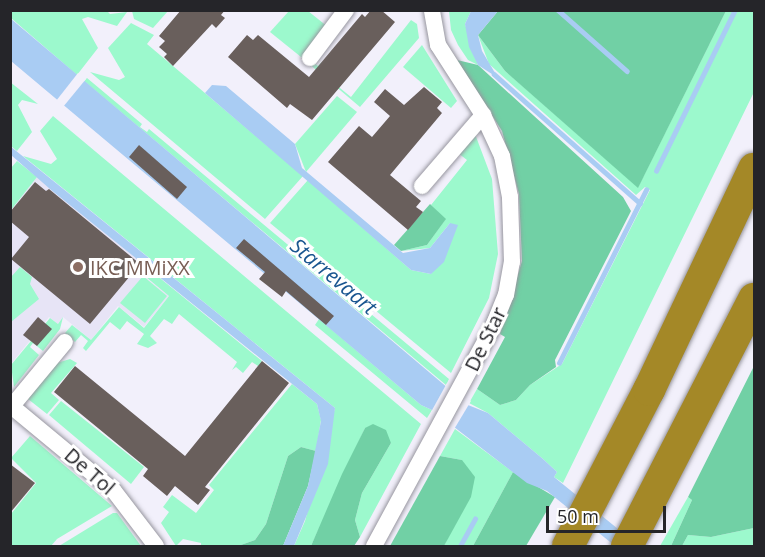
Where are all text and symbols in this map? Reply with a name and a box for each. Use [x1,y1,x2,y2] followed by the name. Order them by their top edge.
[286,233,382,319] water label: Starrevaart
[90,255,190,279] place label: IKC MMiXX
[71,260,85,274] marker: IKC MMiXX
[459,303,511,375] street label: De Star
[60,443,120,499] street label: De Tol
[549,494,669,532] scale bar
[557,504,599,528] text: 50 m

